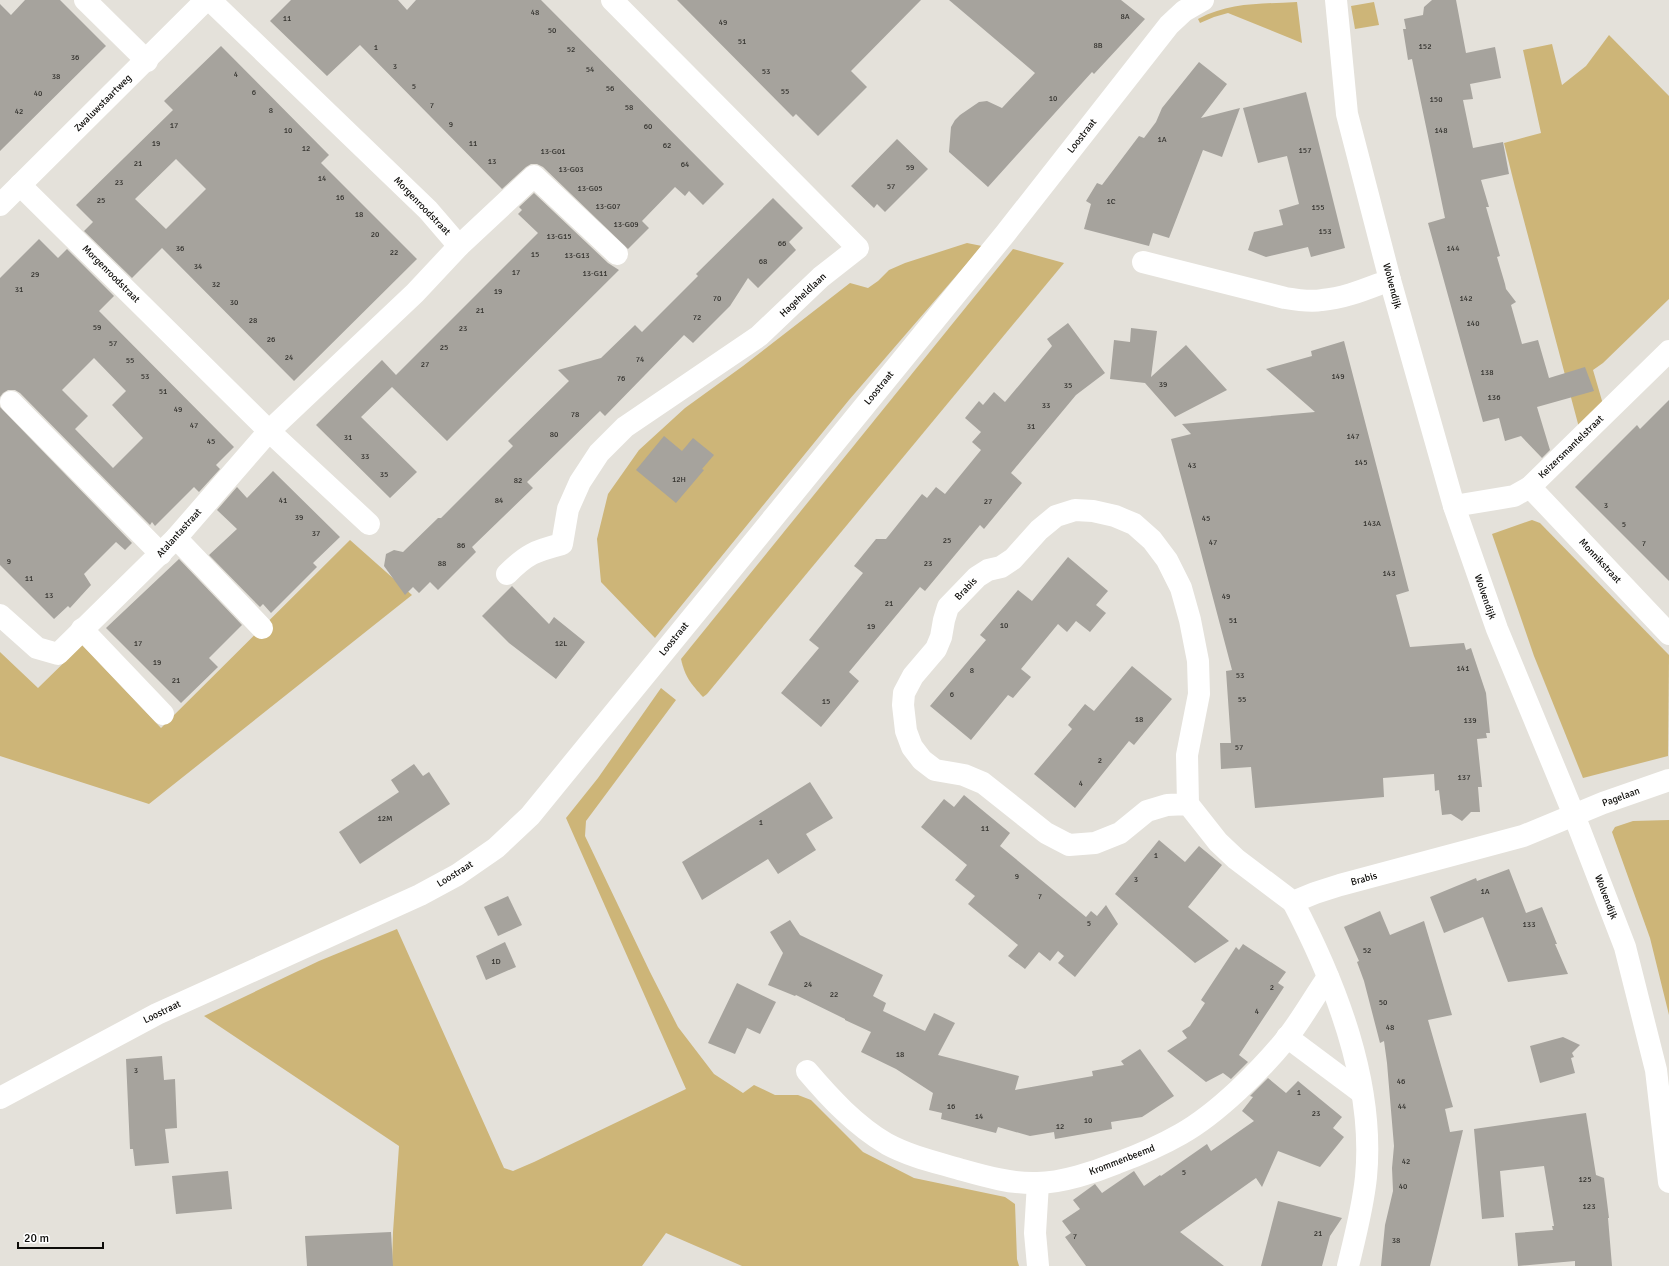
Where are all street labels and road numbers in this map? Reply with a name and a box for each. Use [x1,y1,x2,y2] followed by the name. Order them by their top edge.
[72,72,134,134] street label: Zwaluwstaartweg
[1065,116,1099,156] street label: Loostraat
[391,174,453,238] street label: Morgenroodstraat
[80,243,143,306] street label: Morgenroodstraat
[1380,262,1404,310] street label: Wolvendijk
[777,270,829,320] street label: Hageheldlaan
[862,368,897,407] street label: Loostraat
[1536,413,1606,481] street label: Keizersmantelstraat
[154,506,204,560] street label: Atalantastraat
[1576,536,1624,586] street label: Monnikstraat
[1472,573,1498,621] street label: Wolvendijk
[952,575,980,603] street label: Brabis
[657,619,692,658] street label: Loostraat
[1600,785,1642,809] street label: Pagelaan
[435,858,476,890] street label: Loostraat
[1349,870,1379,888] street label: Brabis
[1592,873,1620,921] street label: Wolvendijk
[141,998,183,1026] street label: Loostraat
[1087,1142,1157,1178] street label: Krommenbeemd

